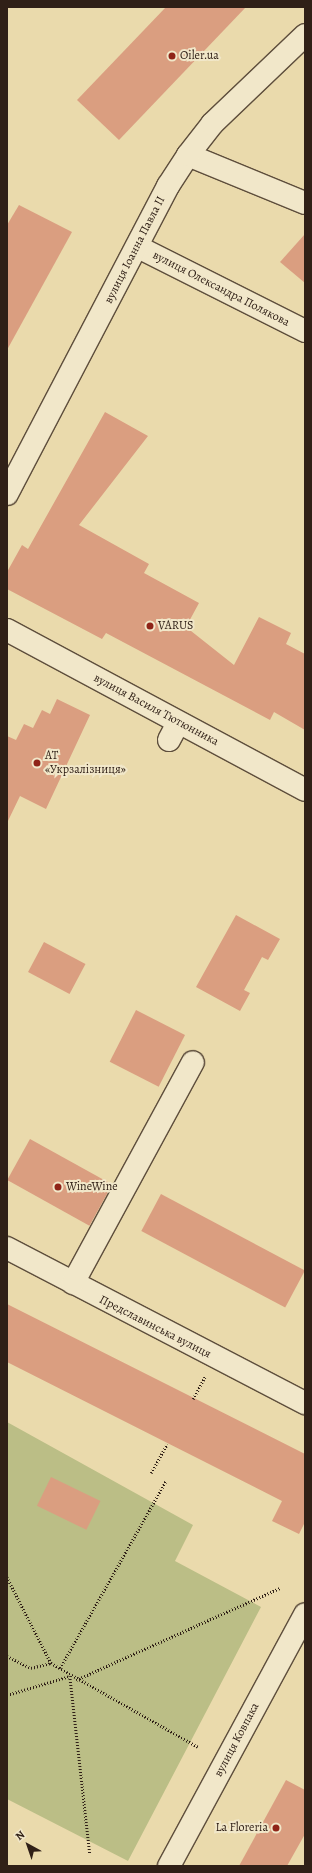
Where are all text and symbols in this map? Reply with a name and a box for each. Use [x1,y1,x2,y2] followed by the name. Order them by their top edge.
[180,49,219,63] place label: Oiler.ua
[167,51,177,61] marker: Oiler.ua
[102,194,168,306] street label: вулиця Іоанна Павла II
[150,248,292,330] street label: вулиця Олександра Полякова
[158,619,193,633] place label: VARUS
[145,621,155,631] marker: VARUS
[91,671,221,749] street label: вулиця Василя Тютюнника
[45,749,126,777] place label: АТ «Укрзалізниця»
[32,758,42,768] marker: АТ «Укрзалізниця»
[66,1180,118,1194] place label: WineWine
[53,1182,63,1192] marker: WineWine
[97,1293,213,1361] street label: Предславинська вулиця
[211,1700,263,1780] street label: вулиця Ковпака
[215,1821,268,1835] place label: La Floreria
[271,1823,281,1833] marker: La Floreria
[8,1825,48,1865] north arrow
[12,1827,28,1844] text: N

